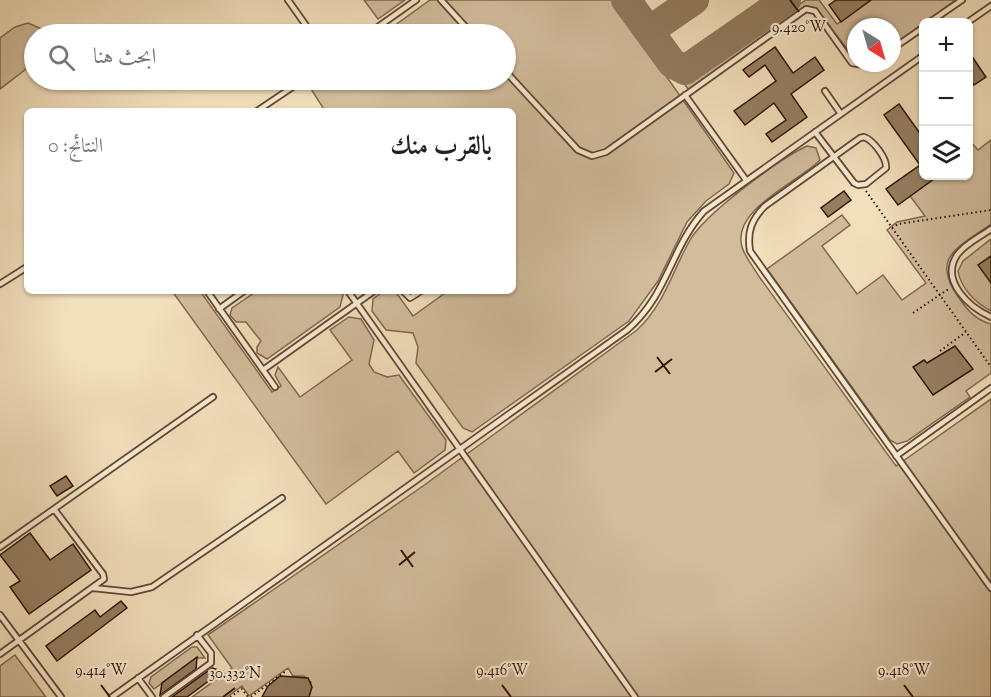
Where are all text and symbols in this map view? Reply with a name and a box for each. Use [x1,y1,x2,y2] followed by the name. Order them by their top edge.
[772,18,826,39] text: 9.420°W
[847,18,901,72] north arrow
[919,18,973,180] map controls
[919,18,973,72] button: +
[24,24,516,90] search box
[45,41,78,74] icon: search
[93,42,156,74] text: ابحث هنا
[919,72,973,126] button: −
[919,126,973,180] button: layers
[390,129,492,166] text: بالقرب منك
[48,133,103,162] text: النتائج: 0
[75,661,127,682] text: 9.414°W
[476,661,528,682] text: 9.416°W
[878,661,930,682] text: 9.418°W
[209,664,261,685] text: 30.332°N

